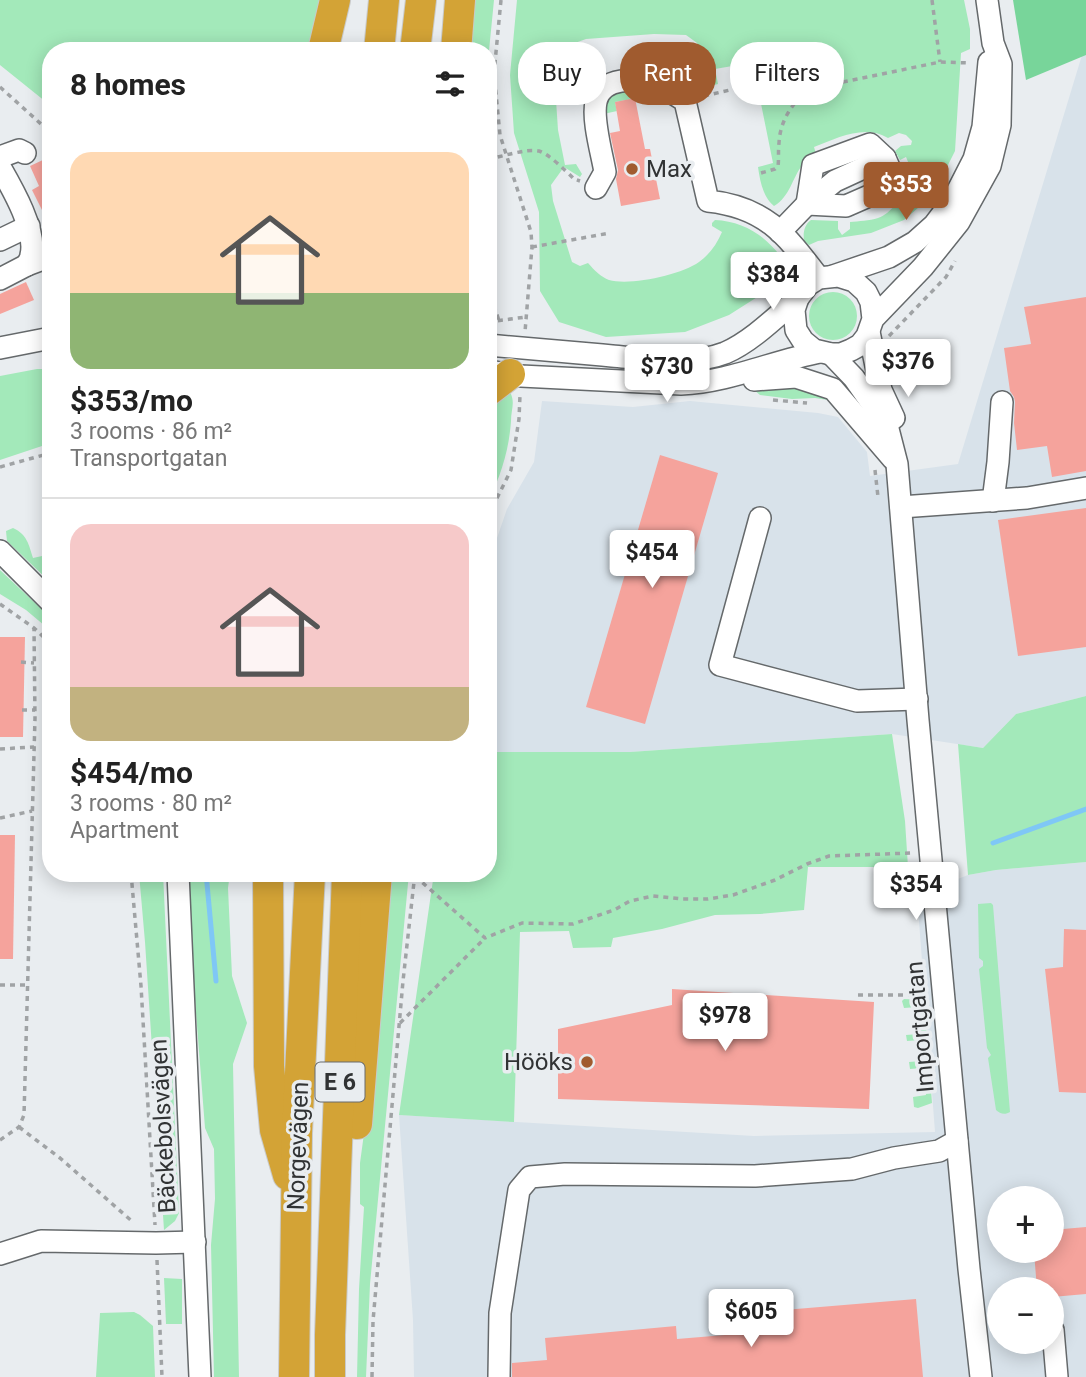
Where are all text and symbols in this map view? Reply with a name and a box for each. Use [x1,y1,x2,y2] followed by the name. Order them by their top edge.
[518,42,606,105] chip: Buy
[620,42,716,105] chip: Rent
[730,42,844,105] chip: Filters
[431,65,469,103] icon: filters
[70,67,186,102] text: 8 homes
[646,155,692,183] place label: Max
[624,161,640,177] marker: Max
[865,162,947,222] pin: $353
[880,171,932,198] text: $353
[207,197,333,323] icon: home
[732,252,814,312] pin: $384
[747,261,799,288] text: $384
[867,340,949,399] pin: $376
[626,344,708,404] pin: $730
[882,348,934,375] text: $376
[641,353,693,380] text: $730
[70,383,193,418] text: $353/mo
[70,418,232,445] text: 3 rooms · 86 m²
[70,445,227,472] text: Transportgatan
[611,530,693,590] pin: $454
[626,539,678,566] text: $454
[207,569,333,695] icon: home
[70,755,193,790] text: $454/mo
[70,790,232,817] text: 3 rooms · 80 m²
[70,817,179,844] text: Apartment
[875,862,957,922] pin: $354
[890,871,942,898] text: $354
[900,960,940,1094] street label: Importgatan
[684,993,766,1053] pin: $978
[699,1002,751,1029] text: $978
[144,1038,182,1214] street label: Bäckebolsvägen
[504,1048,573,1076] place label: Hööks
[579,1054,595,1070] marker: Hööks
[316,1063,364,1102] road number: E 6
[282,1081,314,1211] street label: Norgevägen
[987,1186,1064,1354] map controls
[987,1186,1064,1263] button: +
[987,1277,1064,1354] button: −
[710,1290,792,1349] pin: $605
[725,1298,777,1325] text: $605

